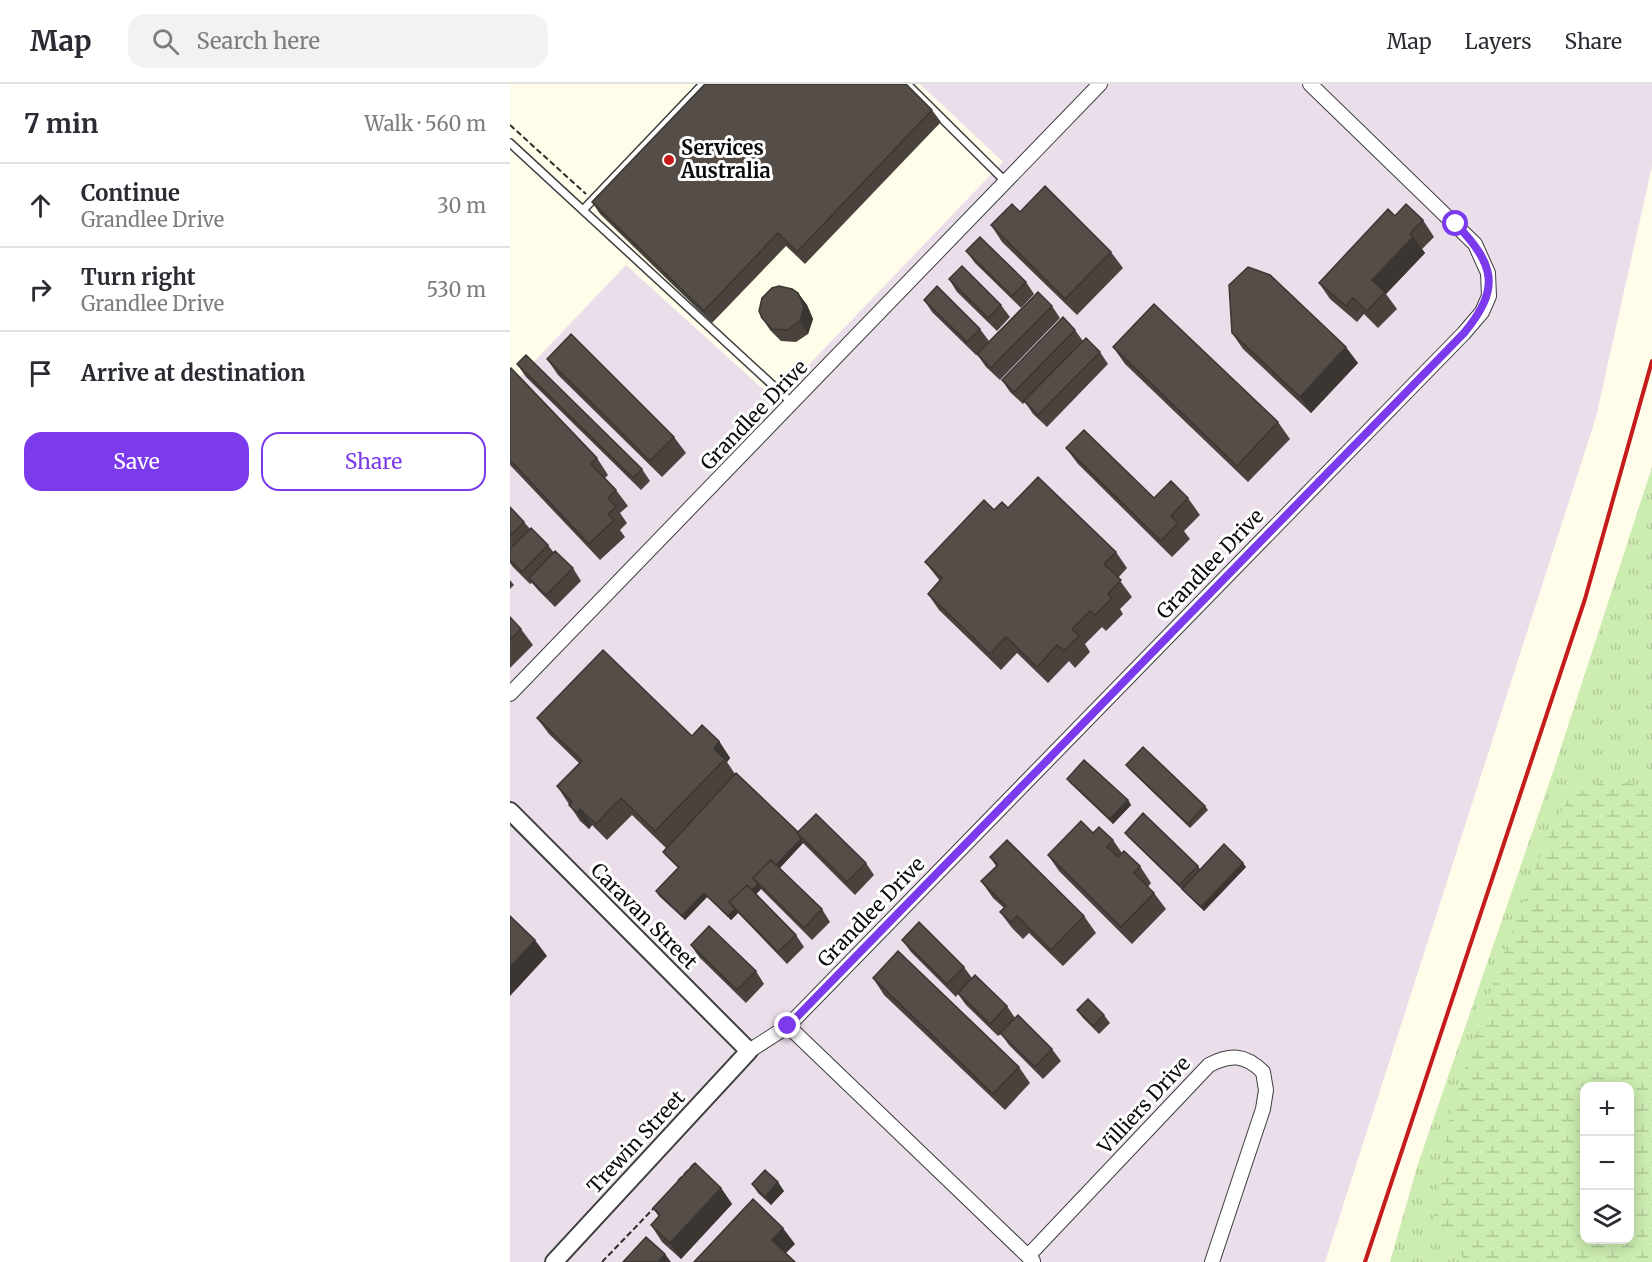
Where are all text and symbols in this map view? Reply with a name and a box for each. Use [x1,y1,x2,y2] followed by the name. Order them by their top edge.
[128,14,548,68] search box
[30,23,92,59] text: Map
[149,25,182,58] icon: search
[197,27,320,55] text: Search here
[1387,28,1432,55] text: Map
[1465,28,1532,55] text: Layers
[1565,28,1622,55] text: Share
[24,107,98,140] text: 7 min
[365,111,486,136] text: Walk · 560 m
[680,135,771,183] place label: Services Australia
[662,153,676,167] marker: Services Australia
[81,179,180,207] text: Continue
[24,189,57,222] icon: ahead
[437,193,486,218] text: 30 m
[81,207,224,232] text: Grandlee Drive
[1442,210,1468,236] route start
[81,263,195,291] text: Turn right
[24,273,57,306] icon: right
[427,277,486,302] text: 530 m
[81,291,224,316] text: Grandlee Drive
[695,354,812,475] street label: Grandlee Drive
[24,357,57,390] icon: arrive
[81,359,305,387] text: Arrive at destination
[24,432,249,491] button: Save
[261,432,486,491] button: Share
[1151,503,1268,624] street label: Grandlee Drive
[812,851,929,972] street label: Grandlee Drive
[586,857,703,974] street label: Caravan Street
[774,1012,800,1038] route end
[1091,1051,1195,1159] street label: Villiers Drive
[1580,1082,1634,1244] map controls
[1580,1082,1634,1136] button: +
[582,1085,690,1198] street label: Trewin Street
[1580,1136,1634,1190] button: −
[1580,1190,1634,1244] button: layers

